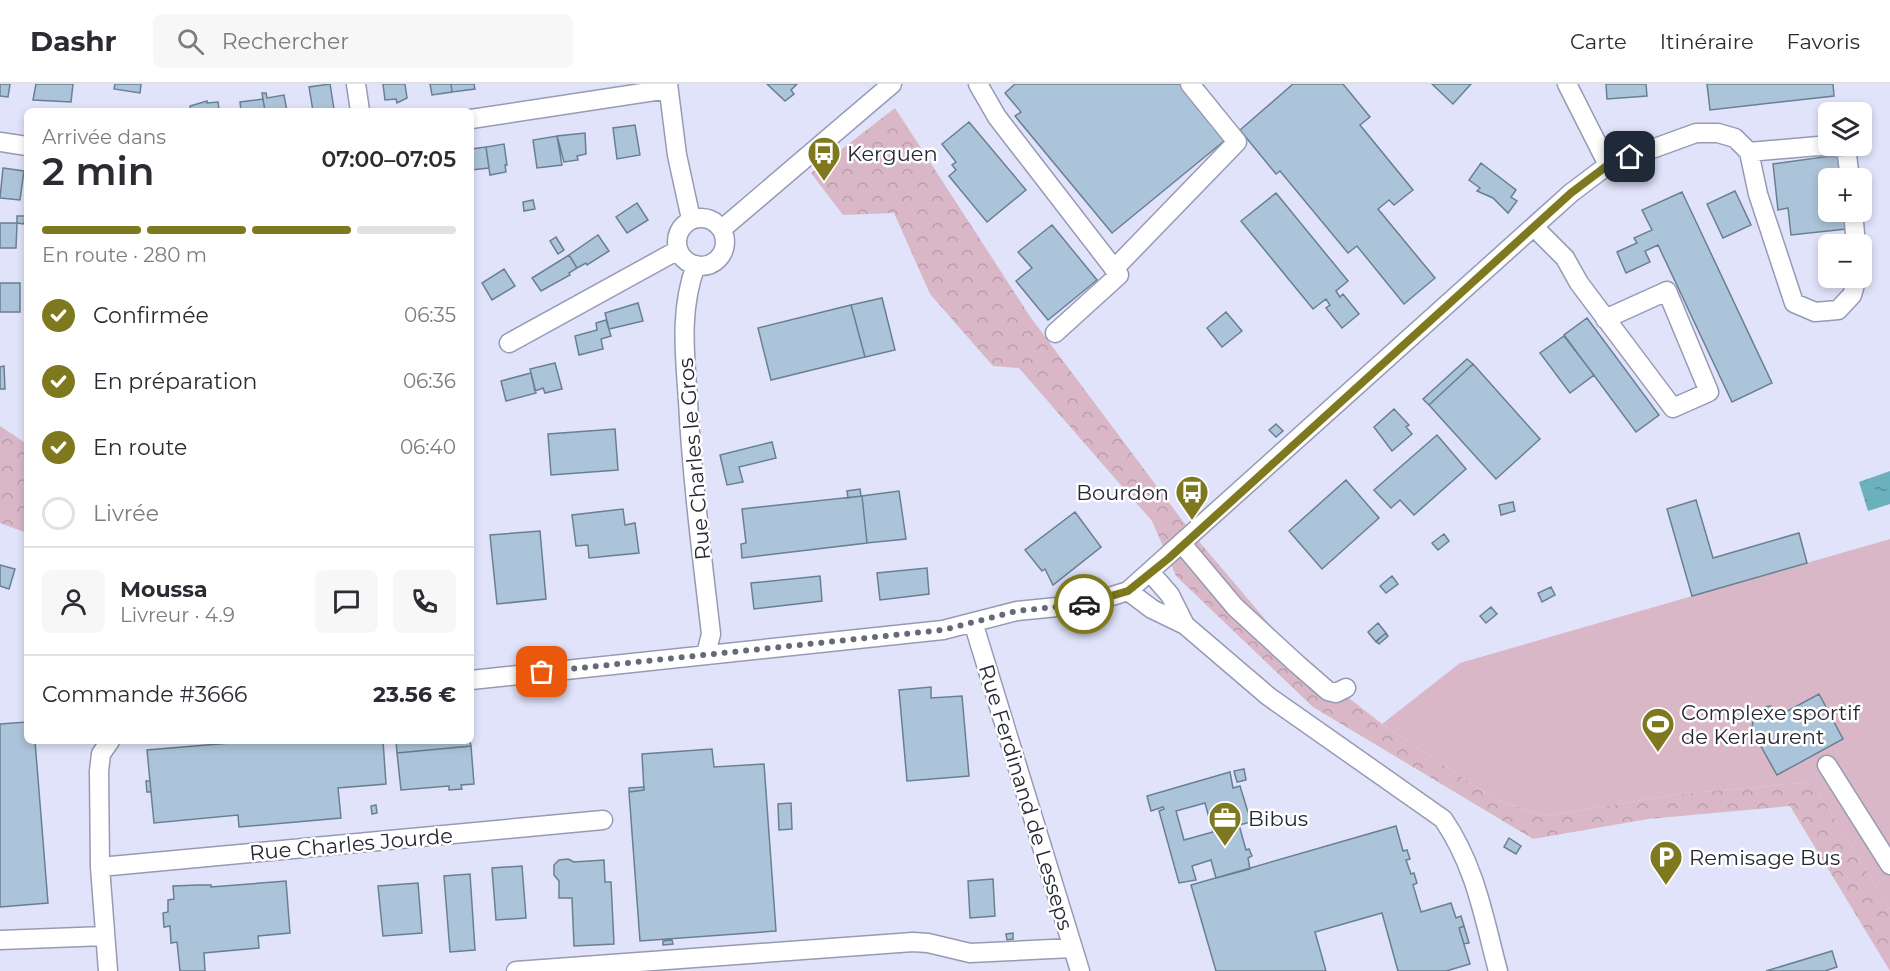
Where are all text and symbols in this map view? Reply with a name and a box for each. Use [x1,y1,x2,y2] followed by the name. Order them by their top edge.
[153,14,573,68] search box
[30,24,117,58] text: Dashr
[174,25,207,58] icon: search
[222,28,349,55] text: Rechercher
[1570,29,1627,54] text: Carte
[1660,29,1754,54] text: Itinéraire
[1787,29,1860,54] text: Favoris
[1818,102,1872,288] map controls
[1818,102,1872,156] button: layers
[42,125,166,149] text: Arrivée dans
[1604,131,1655,182] pin
[806,135,842,182] bus stop icon: Kerguen
[1613,140,1646,173] icon: home
[847,141,938,166] place label: Kerguen
[322,146,456,173] text: 07:00–07:05
[42,147,155,195] text: 2 min
[1818,168,1872,222] button: +
[1818,234,1872,288] button: −
[42,243,207,267] text: En route · 280 m
[42,299,75,332] icon: check
[93,302,209,329] text: Confirmée
[404,303,456,327] text: 06:35
[673,357,715,561] street label: Rue Charles le Gros
[42,365,75,398] icon: check
[93,368,257,395] text: En préparation
[403,369,456,393] text: 06:36
[42,431,75,464] icon: check
[93,434,187,461] text: En route
[400,435,456,459] text: 06:40
[1174,474,1210,521] bus stop icon: Bourdon
[1076,480,1169,505] place label: Bourdon
[93,500,159,527] text: Livrée
[42,570,105,633] button: person
[315,570,378,633] button: chat
[393,570,456,633] button: phone
[1054,574,1114,634] courier
[120,576,207,603] text: Moussa
[1068,588,1101,621] icon: car
[120,603,235,627] text: Livreur · 4.9
[516,646,567,697] pin
[525,655,558,688] icon: bag
[974,661,1078,933] street label: Rue Ferdinand de Lesseps
[42,681,247,708] text: Commande #3666
[373,681,456,708] text: 23.56 €
[1681,700,1861,749] place label: Complexe sportif de Kerlaurent
[1640,706,1676,753] sports icon: Complexe sportif de Kerlaurent
[1207,800,1243,847] office icon: Bibus
[1248,806,1308,831] place label: Bibus
[248,823,454,865] street label: Rue Charles Jourde
[1648,839,1684,886] parking icon: Remisage Bus
[1689,845,1840,870] place label: Remisage Bus

